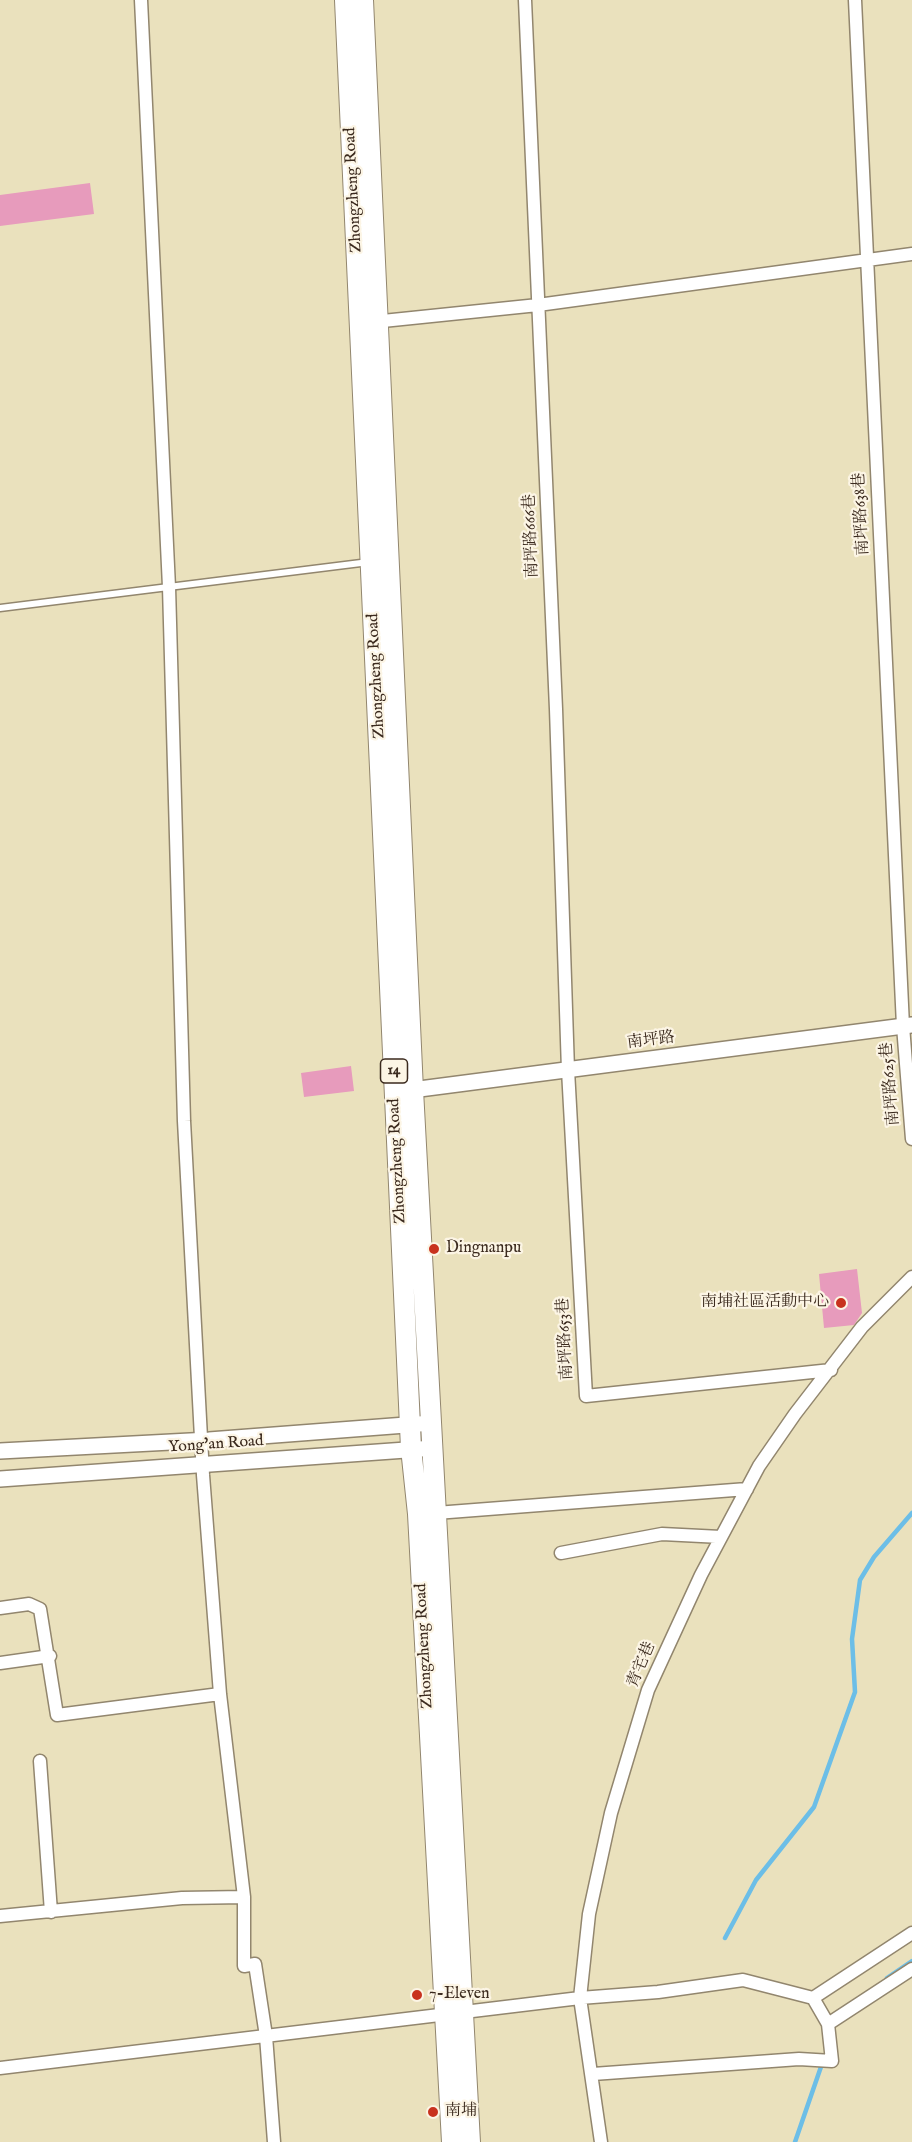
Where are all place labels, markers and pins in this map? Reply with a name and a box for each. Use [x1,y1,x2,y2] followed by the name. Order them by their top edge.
[446,1239,521,1259] place label: Dingnanpu
[427,1242,441,1256] marker: Dingnanpu
[701,1293,829,1313] place label: 南埔社區活動中心
[834,1296,848,1310] marker: 南埔社區活動中心
[429,1985,490,2005] place label: 7-Eleven
[410,1988,424,2002] marker: 7-Eleven
[445,2102,477,2122] place label: 南埔
[426,2105,440,2119] marker: 南埔

